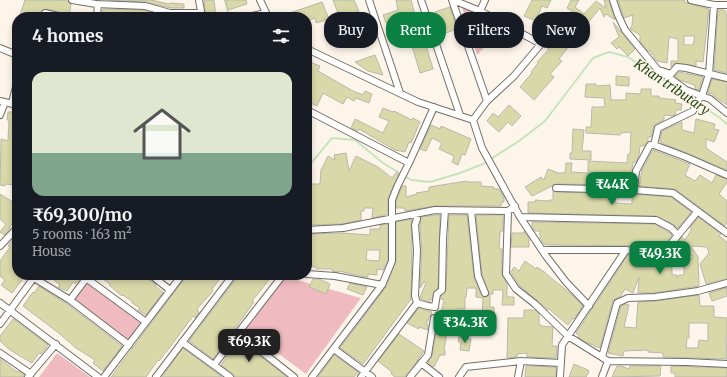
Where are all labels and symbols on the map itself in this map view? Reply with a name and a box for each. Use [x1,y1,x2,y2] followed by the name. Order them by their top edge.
[630,55,713,119] water label: Khan tributary
[588,172,636,206] pin: ₹44K
[627,241,693,275] pin: ₹49.3K
[432,310,498,344] pin: ₹34.3K
[216,329,282,363] pin: ₹69.3K

